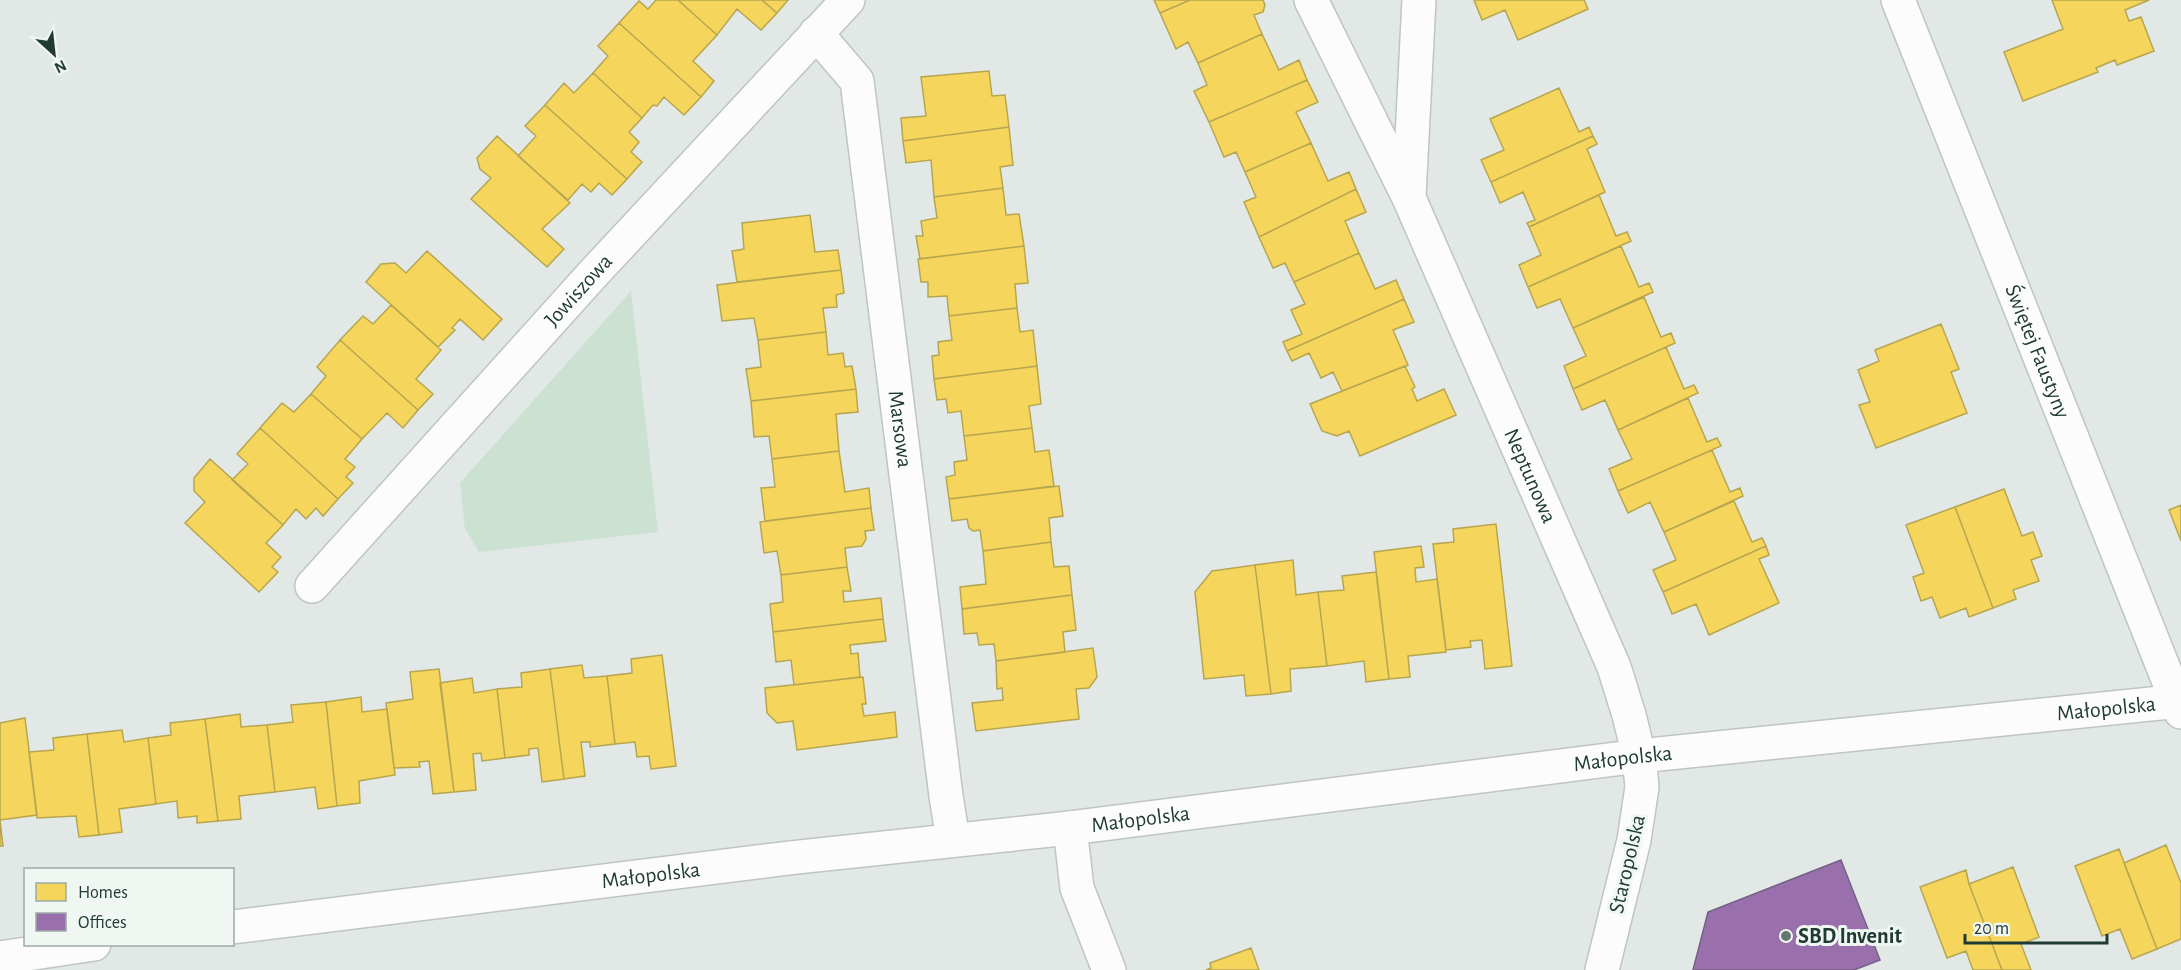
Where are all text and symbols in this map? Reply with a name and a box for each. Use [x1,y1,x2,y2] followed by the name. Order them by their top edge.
[24,24,84,84] north arrow
[52,57,69,76] text: N
[540,250,616,331] street label: Jowiszowa
[2001,281,2074,422] street label: Świętej Faustyny
[885,389,916,469] street label: Marsowa
[1500,425,1561,526] street label: Neptunowa
[2056,693,2157,725] street label: Małopolska
[1572,742,1673,775] street label: Małopolska
[1090,802,1191,836] street label: Małopolska
[1605,813,1649,915] street label: Staropolska
[600,858,701,892] street label: Małopolska
[24,868,234,946] legend
[78,884,128,902] text: Homes
[1965,907,2108,945] scale bar
[78,914,127,932] text: Offices
[1974,920,2009,938] text: 20 m
[1798,925,1902,947] place label: SBD Invenit
[1779,929,1793,943] marker: SBD Invenit

